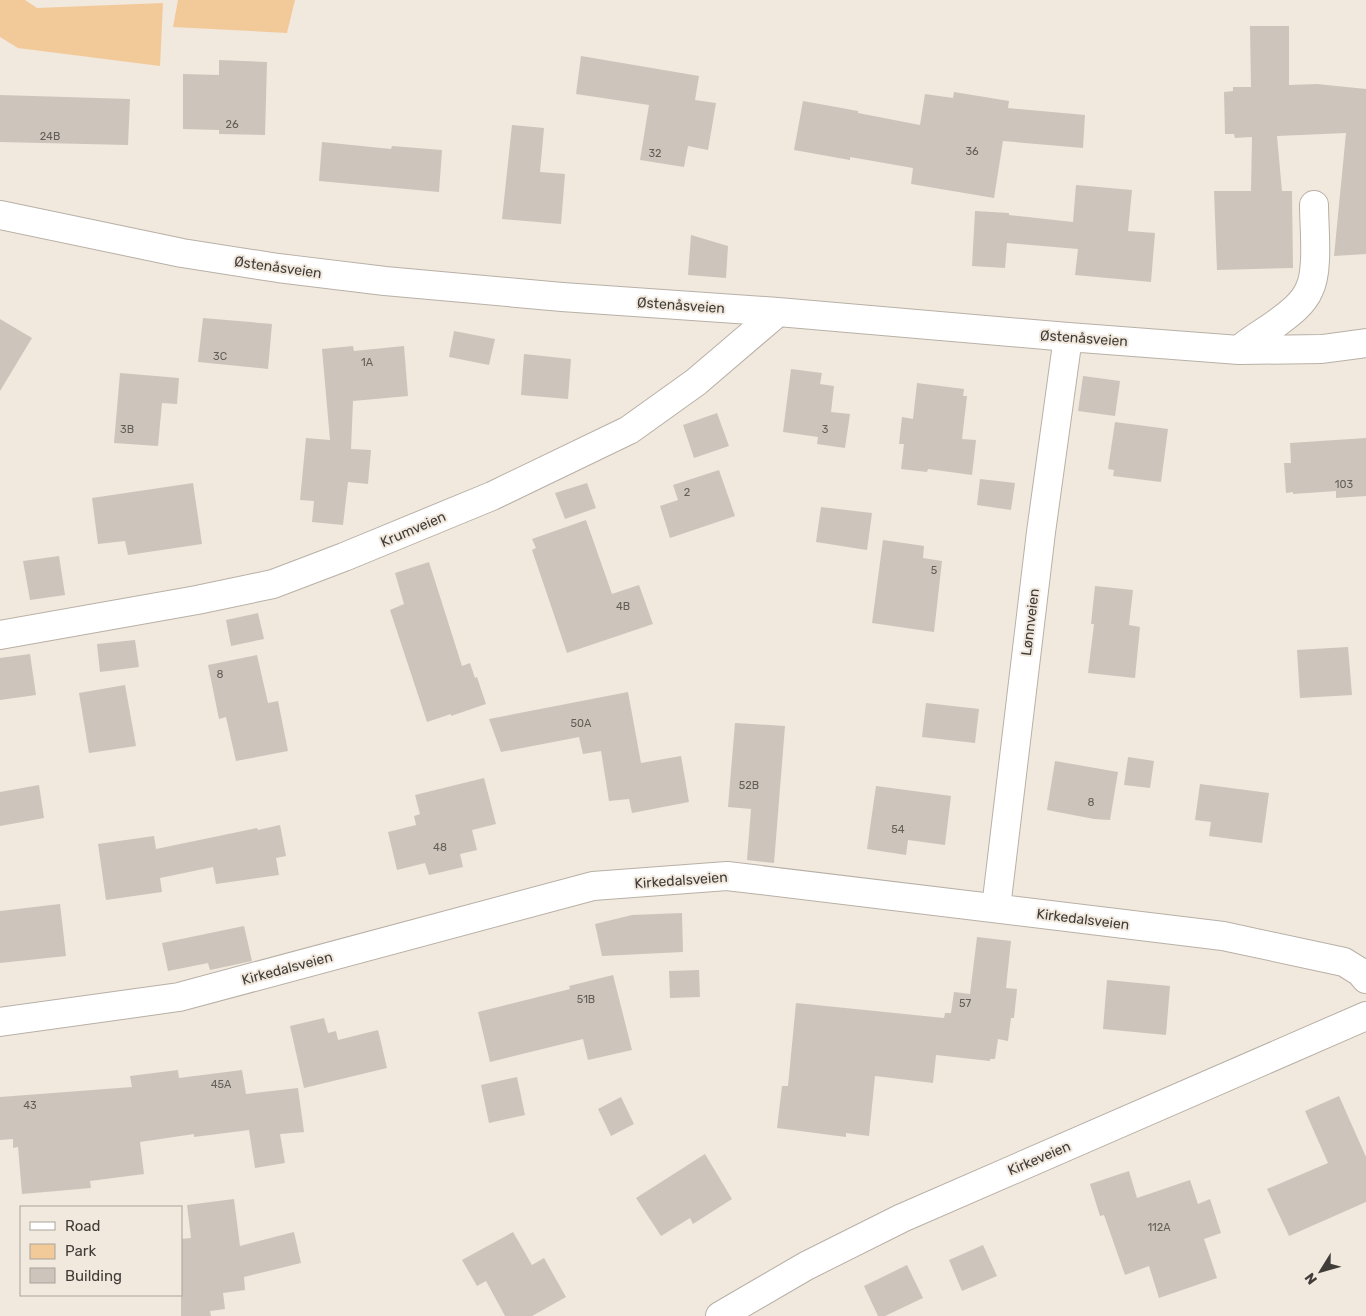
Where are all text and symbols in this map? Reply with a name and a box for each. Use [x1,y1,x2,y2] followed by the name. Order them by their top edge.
[225,118,239,131] house number: 26
[40,130,60,143] house number: 24B
[965,145,979,158] house number: 36
[648,147,662,160] house number: 32
[233,253,323,282] street label: Østenåsveien
[636,294,725,317] street label: Østenåsveien
[1039,327,1128,350] street label: Østenåsveien
[213,350,227,363] house number: 3C
[361,356,374,369] house number: 1A
[120,423,134,436] house number: 3B
[822,423,829,436] house number: 3
[1335,478,1354,491] house number: 103
[684,486,690,499] house number: 2
[378,508,448,551] street label: Krumveien
[931,564,938,577] house number: 5
[1018,587,1043,657] street label: Lønnveien
[616,600,630,613] house number: 4B
[217,668,224,681] house number: 8
[571,717,592,730] house number: 50A
[739,779,759,792] house number: 52B
[1088,796,1095,809] house number: 8
[891,823,905,836] house number: 54
[433,841,447,854] house number: 48
[634,869,728,892] street label: Kirkedalsveien
[1036,905,1130,934] street label: Kirkedalsveien
[240,948,334,989] street label: Kirkedalsveien
[577,993,595,1006] house number: 51B
[959,997,971,1010] house number: 57
[211,1078,232,1091] house number: 45A
[23,1099,37,1112] house number: 43
[1005,1138,1073,1179] street label: Kirkeveien
[20,1206,182,1296] legend
[65,1217,101,1235] text: Road
[1147,1221,1171,1234] house number: 112A
[65,1242,96,1260] text: Park
[1296,1246,1346,1296] north arrow
[65,1267,122,1285] text: Building
[1301,1269,1321,1288] text: N

